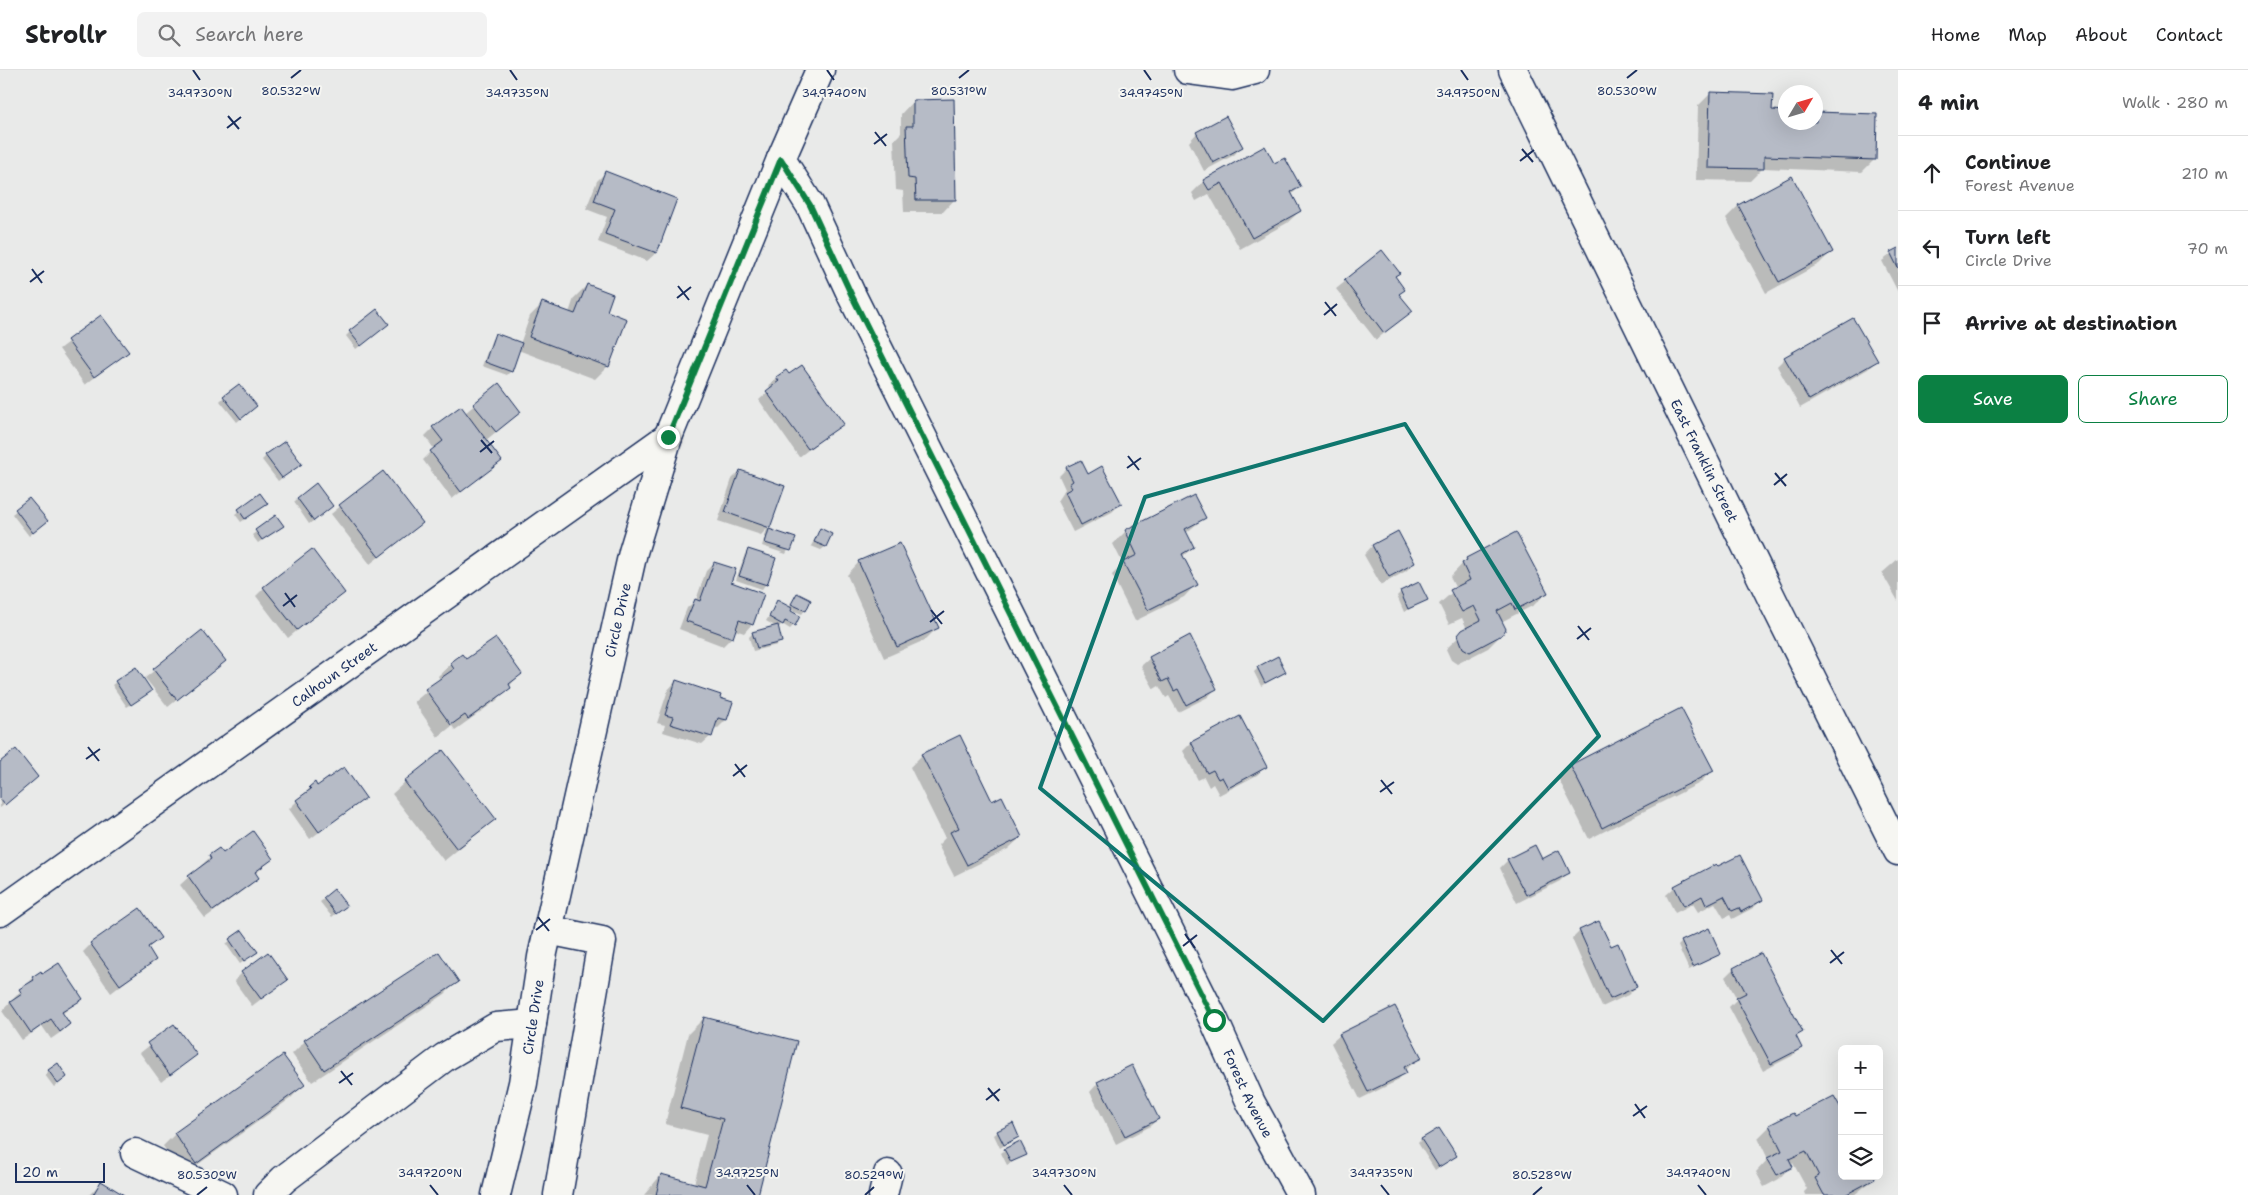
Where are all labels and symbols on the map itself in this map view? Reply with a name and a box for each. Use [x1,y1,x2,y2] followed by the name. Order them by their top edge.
[261,83,321,99] text: 80.532°W
[931,83,987,99] text: 80.531°W
[1597,83,1657,99] text: 80.530°W
[168,85,232,101] text: 34.9730°N
[485,85,549,101] text: 34.9735°N
[801,85,867,101] text: 34.9740°N
[1119,85,1183,101] text: 34.9745°N
[1436,85,1500,101] text: 34.9750°N
[1778,85,1823,130] north arrow
[1667,396,1742,525] street label: East Franklin Street
[657,426,680,449] route end
[601,581,635,659] street label: Circle Drive
[288,638,380,711] street label: Calhoun Street
[518,978,548,1056] street label: Circle Drive
[1203,1009,1226,1032] route start
[1219,1046,1277,1141] street label: Forest Avenue
[15,1160,105,1183] scale bar
[398,1165,462,1181] text: 34.9720°N
[715,1165,779,1181] text: 34.9725°N
[1032,1165,1096,1181] text: 34.9730°N
[1349,1165,1413,1181] text: 34.9735°N
[1665,1165,1731,1181] text: 34.9740°N
[177,1167,237,1183] text: 80.530°W
[844,1167,904,1183] text: 80.529°W
[1512,1167,1572,1183] text: 80.528°W

